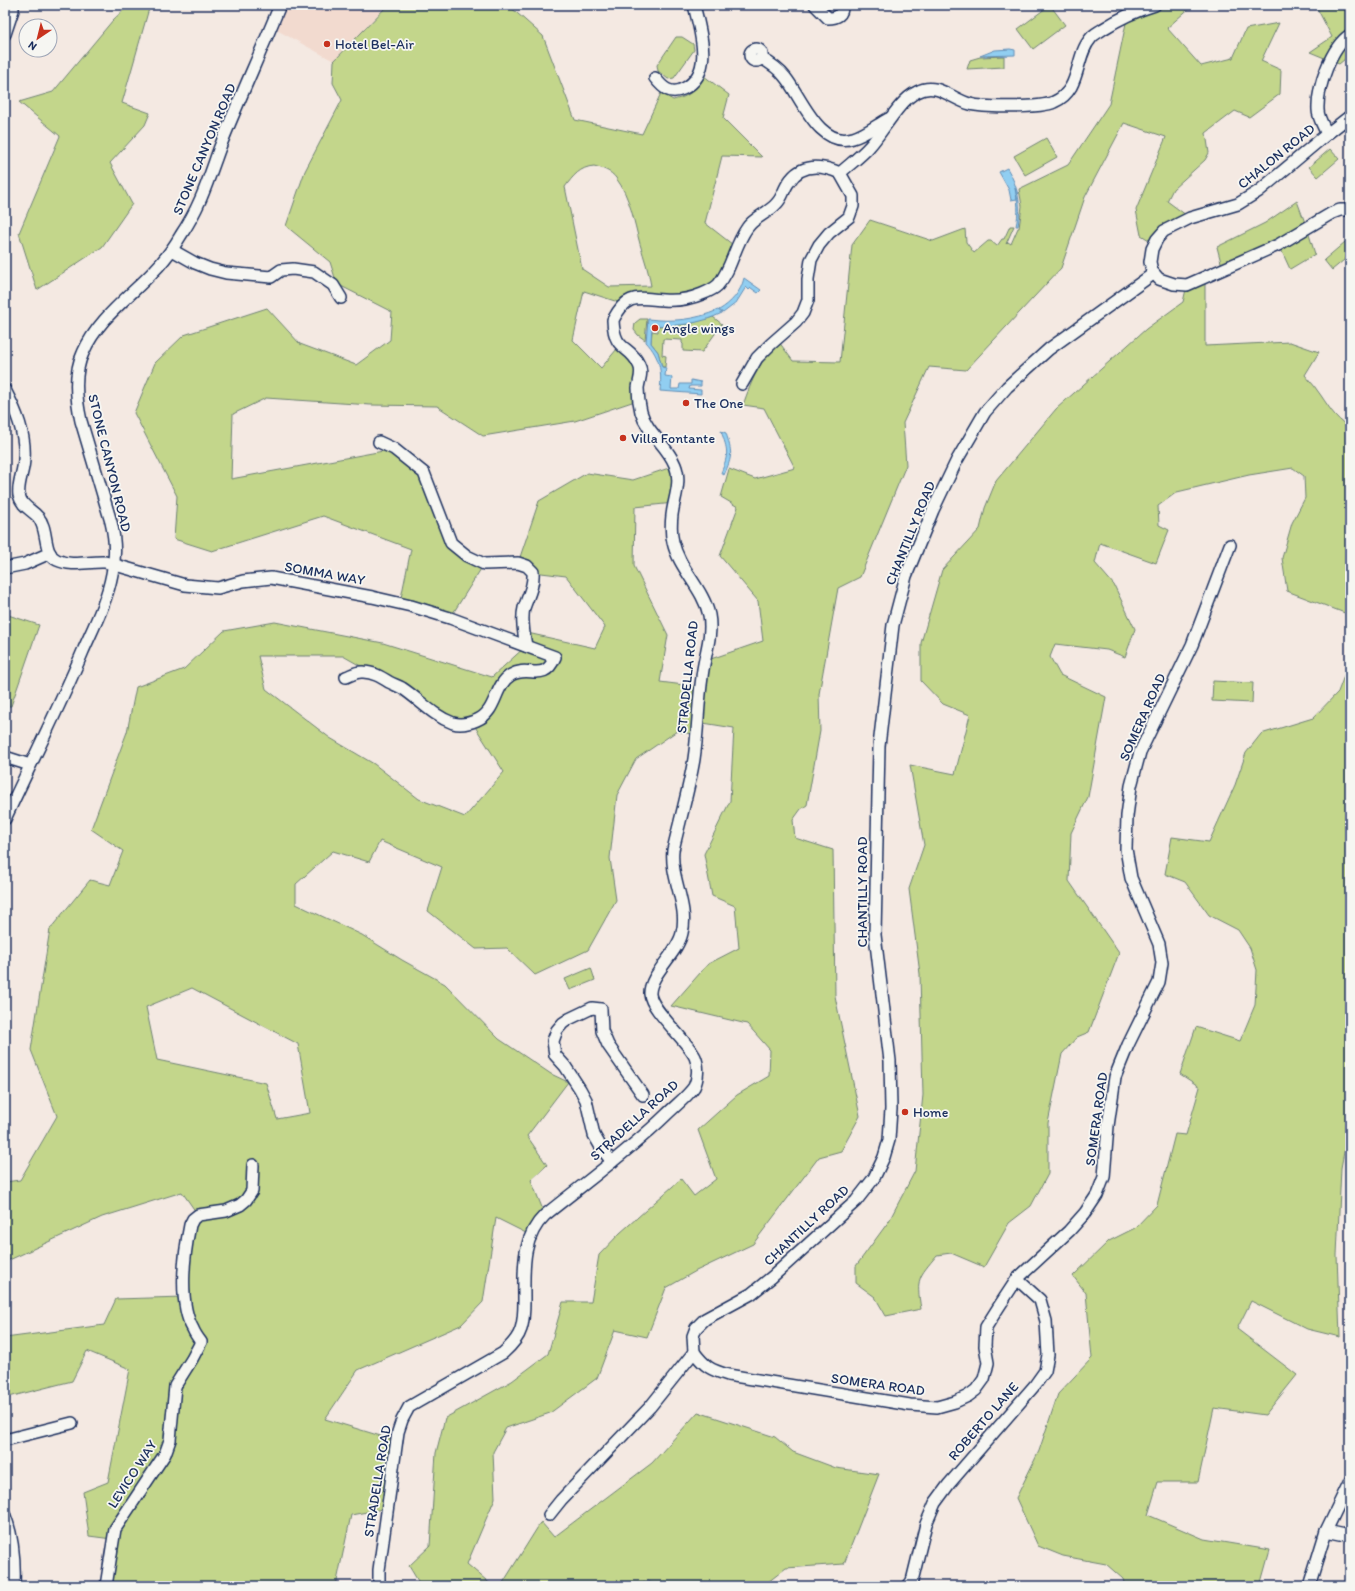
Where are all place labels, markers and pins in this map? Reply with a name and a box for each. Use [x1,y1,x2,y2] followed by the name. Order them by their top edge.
[335,36,415,53] place label: Hotel Bel-Air
[322,39,332,49] marker: Hotel Bel-Air
[663,320,735,337] place label: Angle wings
[650,323,660,333] marker: Angle wings
[694,395,744,412] place label: The One
[681,398,691,408] marker: The One
[631,430,715,447] place label: Villa Fontante
[618,433,628,443] marker: Villa Fontante
[913,1104,949,1121] place label: Home
[900,1107,910,1117] marker: Home

